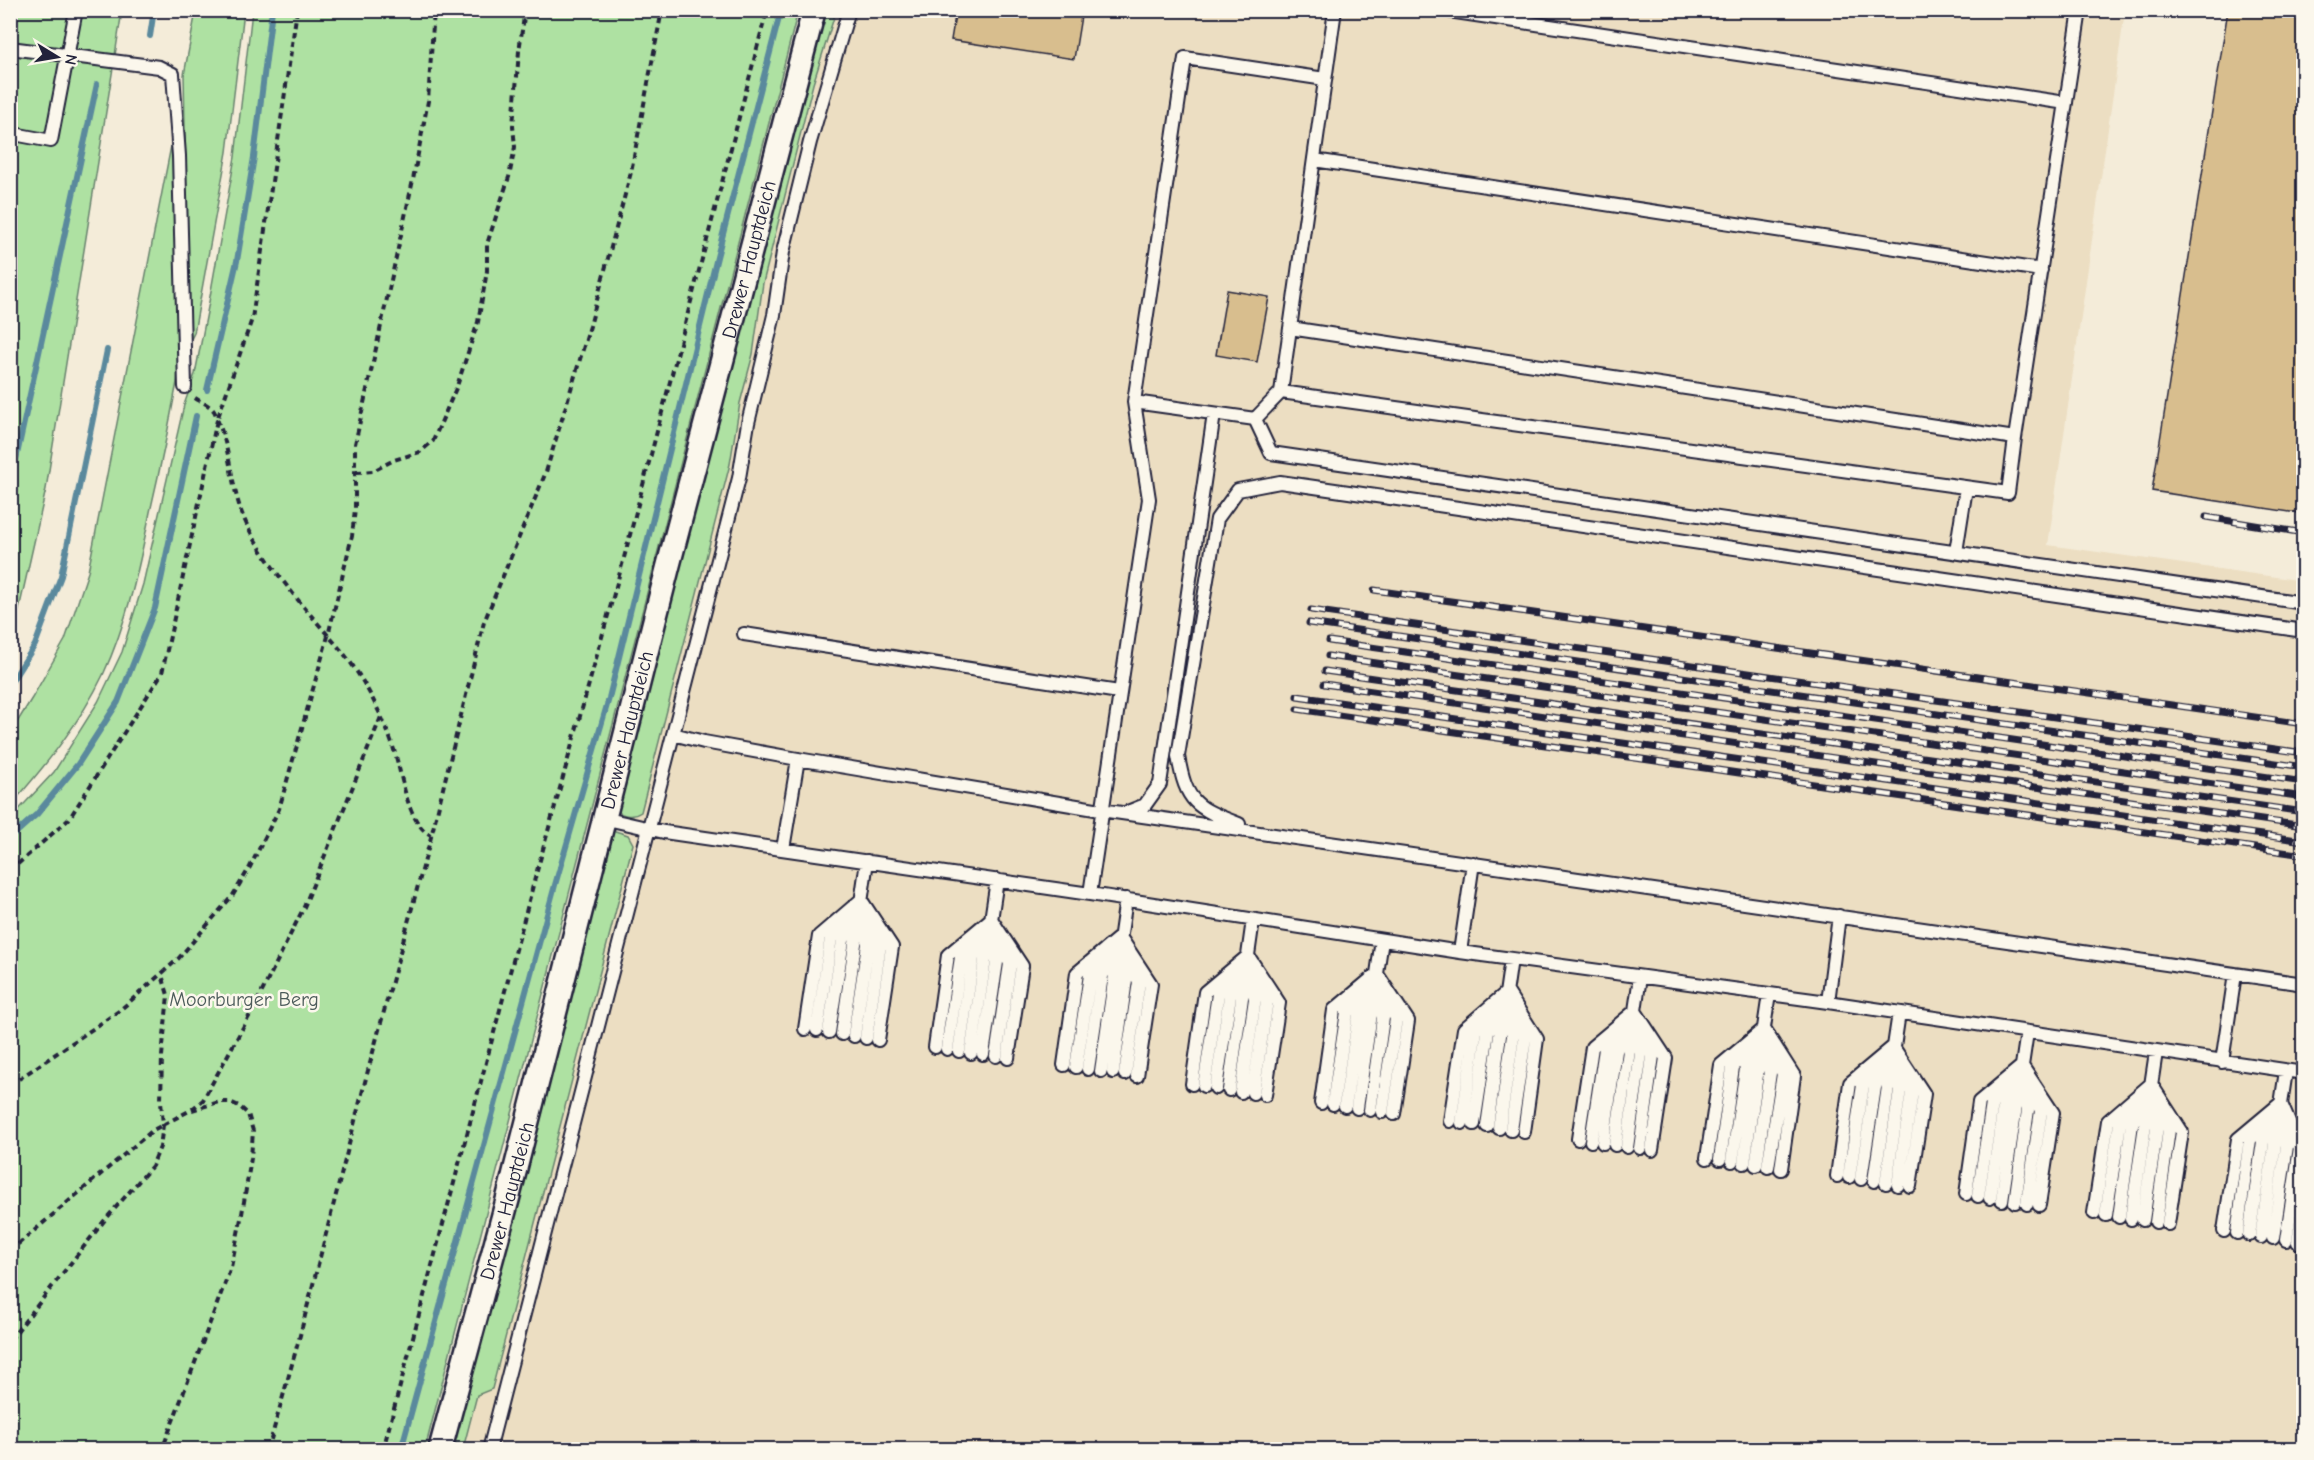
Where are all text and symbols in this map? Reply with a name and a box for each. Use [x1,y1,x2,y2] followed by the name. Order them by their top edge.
[27,27,87,87] north arrow
[61,53,81,67] text: N
[717,178,780,341] street label: Drewer Hauptdeich
[596,648,658,811] street label: Drewer Hauptdeich
[169,988,319,1011] park label: Moorburger Berg
[475,1119,538,1282] street label: Drewer Hauptdeich

